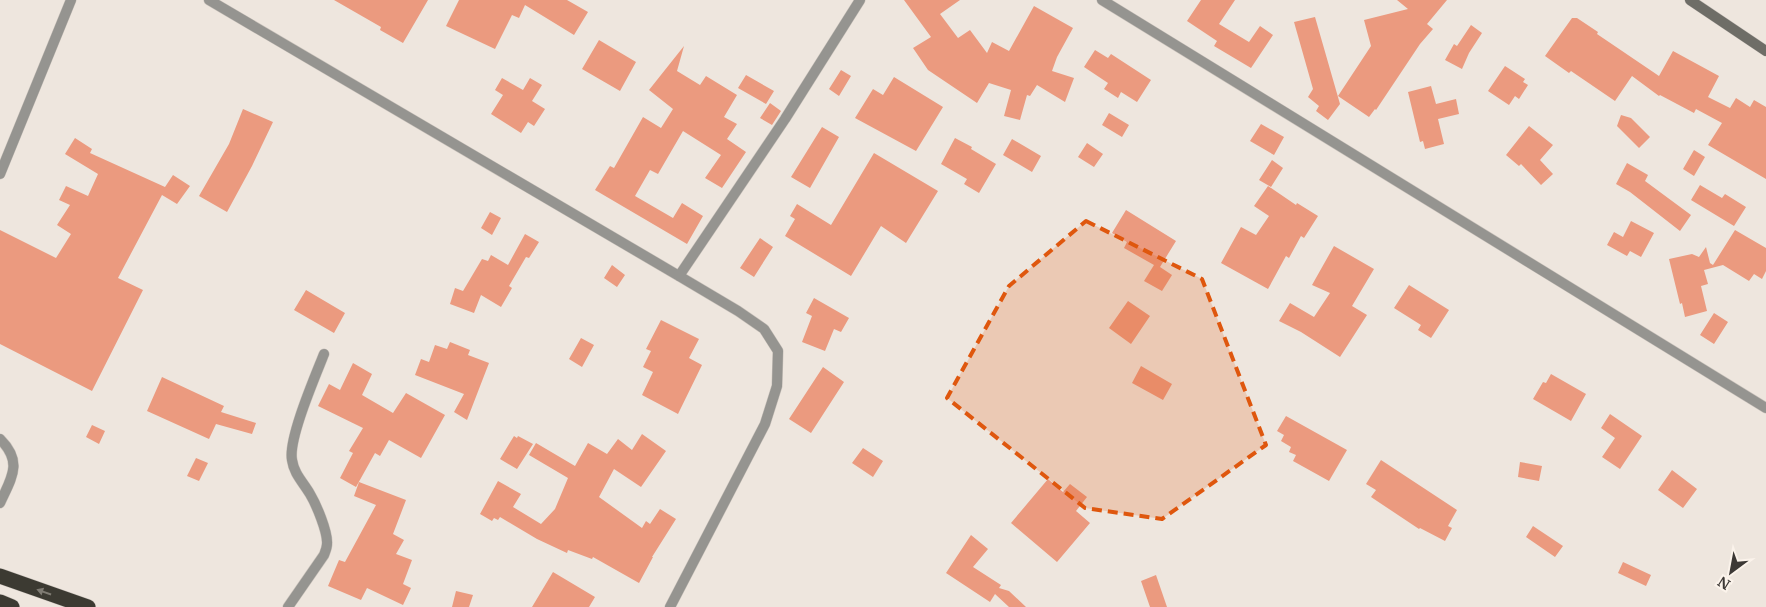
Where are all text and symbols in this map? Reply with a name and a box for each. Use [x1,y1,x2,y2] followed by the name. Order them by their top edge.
[1706,547,1756,597] north arrow
[1715,572,1734,594] text: N
[36,588,51,596] one-way arrow

